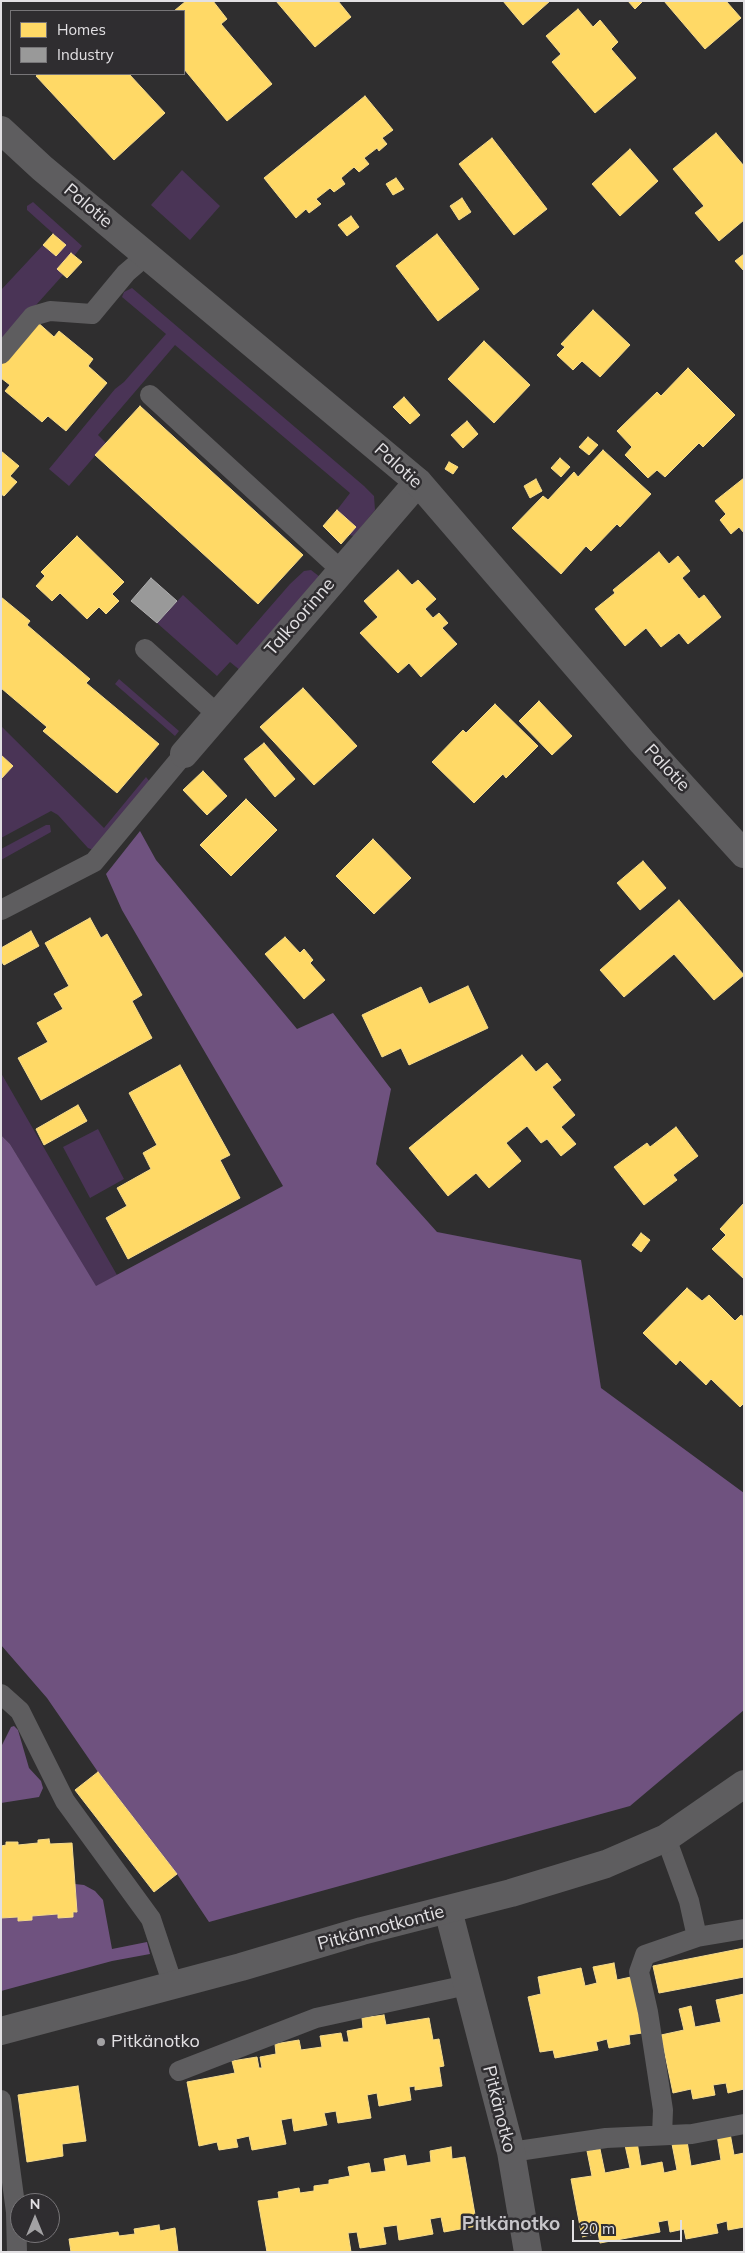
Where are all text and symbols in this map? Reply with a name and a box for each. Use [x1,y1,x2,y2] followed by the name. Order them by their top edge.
[10,10,185,75] legend
[57,20,106,39] text: Homes
[57,45,114,64] text: Industry
[59,179,117,233] street label: Palotie
[370,439,426,493] street label: Palotie
[260,574,340,660] street label: Talkoorinne
[640,740,694,796] street label: Palotie
[315,1901,447,1955] street label: Pitkännotkontie
[111,2031,200,2053] place label: Pitkänotko
[95,2036,107,2048] marker: Pitkänotko
[478,2063,520,2155] street label: Pitkänotko
[10,2193,60,2243] north arrow
[30,2195,40,2213] text: N
[575,2210,685,2242] scale bar
[462,2213,560,2235] district label: Pitkänotko
[580,2219,615,2238] text: 20 m

